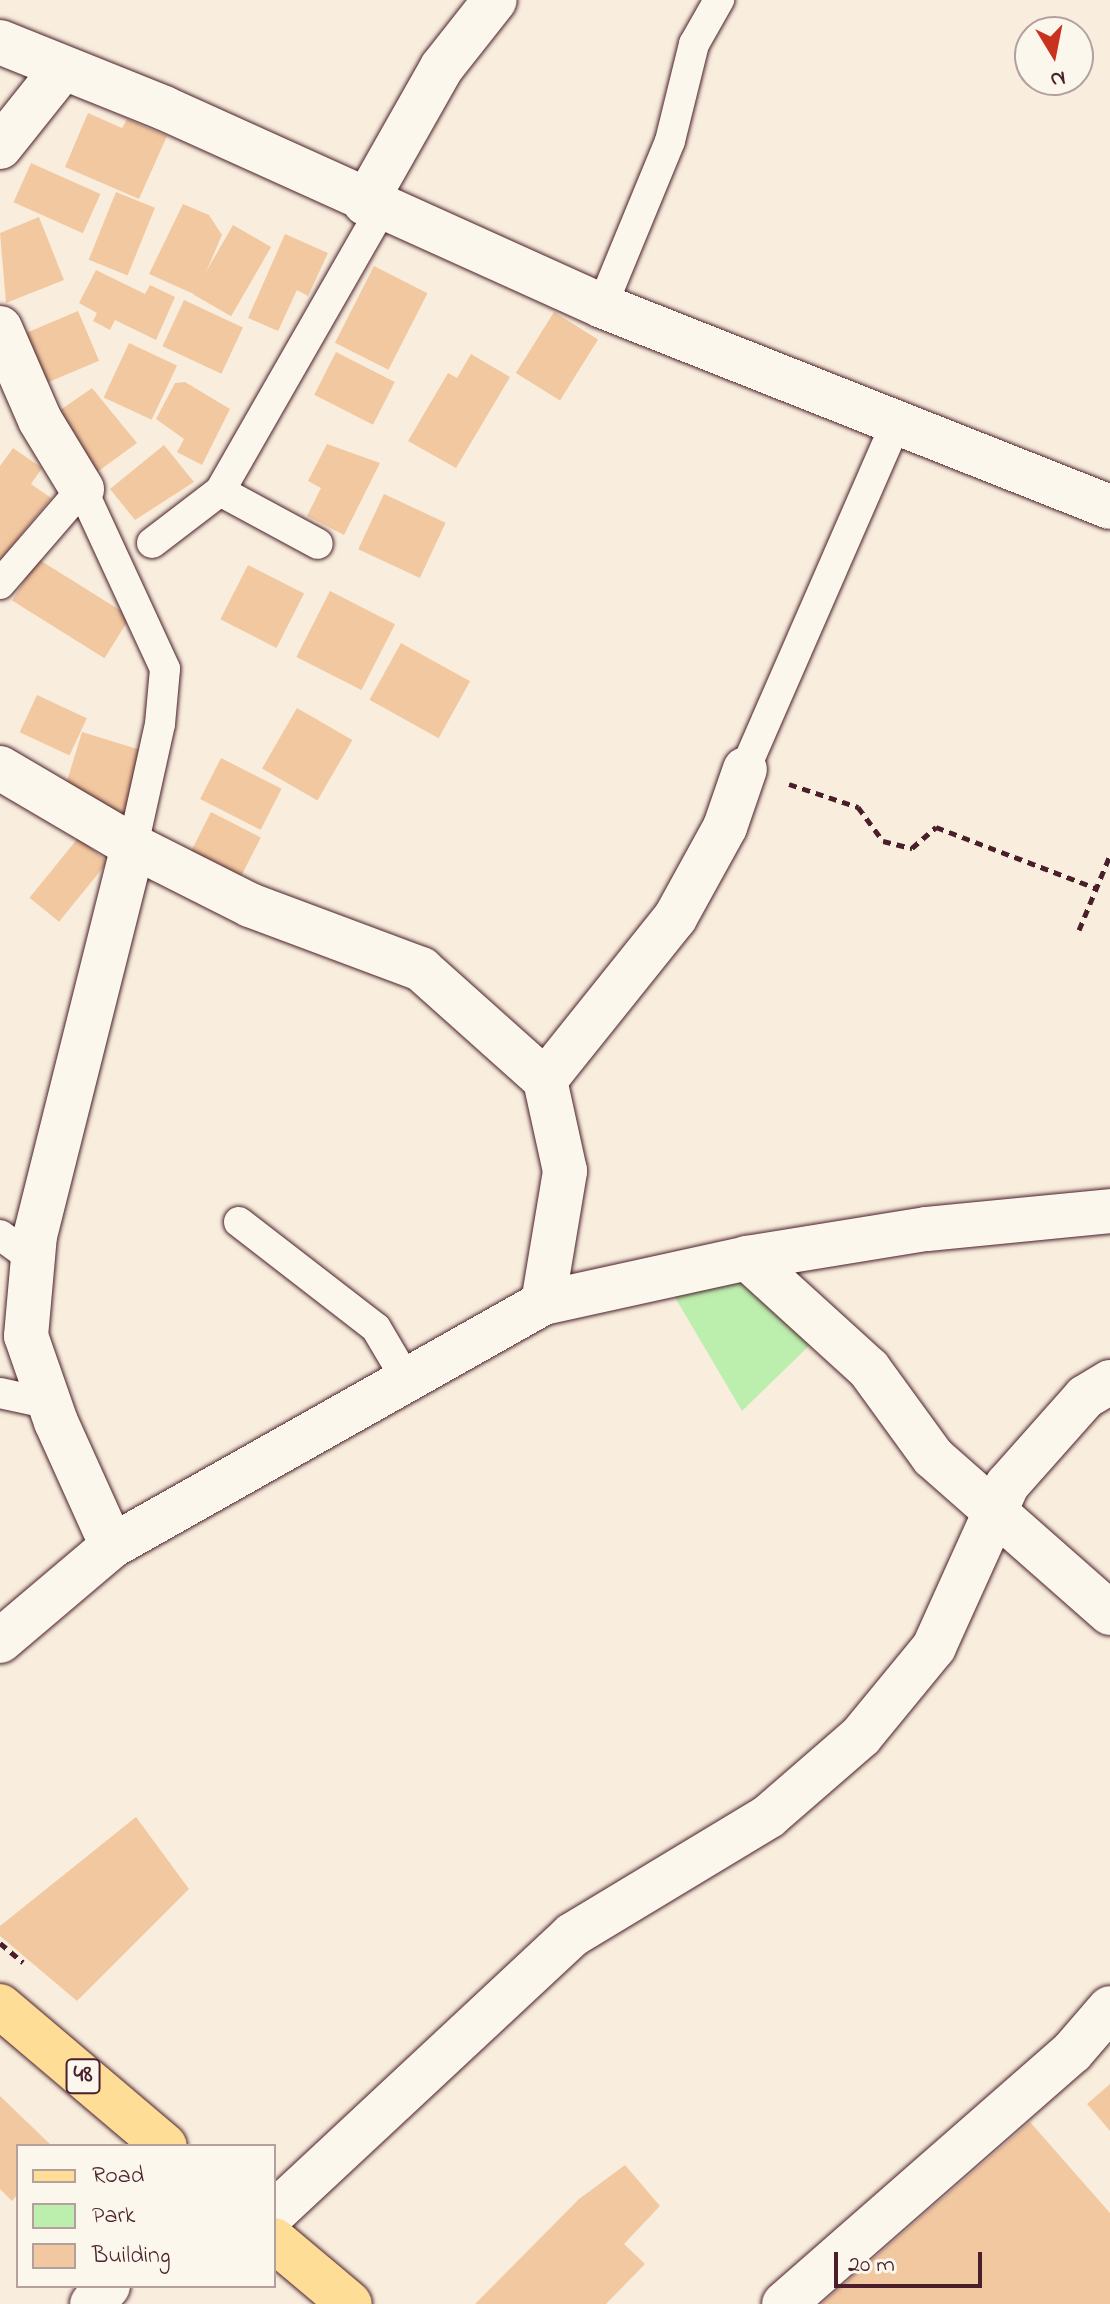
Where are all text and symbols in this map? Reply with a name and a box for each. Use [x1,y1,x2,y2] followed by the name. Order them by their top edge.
[1014,16,1094,96] north arrow
[1048,61,1068,95] text: N
[65,2056,101,2096] road number: 48
[16,2144,276,2288] legend
[92,2159,144,2194] text: Road
[92,2199,135,2234] text: Park
[838,2236,986,2286] scale bar
[92,2239,171,2274] text: Building
[848,2248,895,2283] text: 20 m

